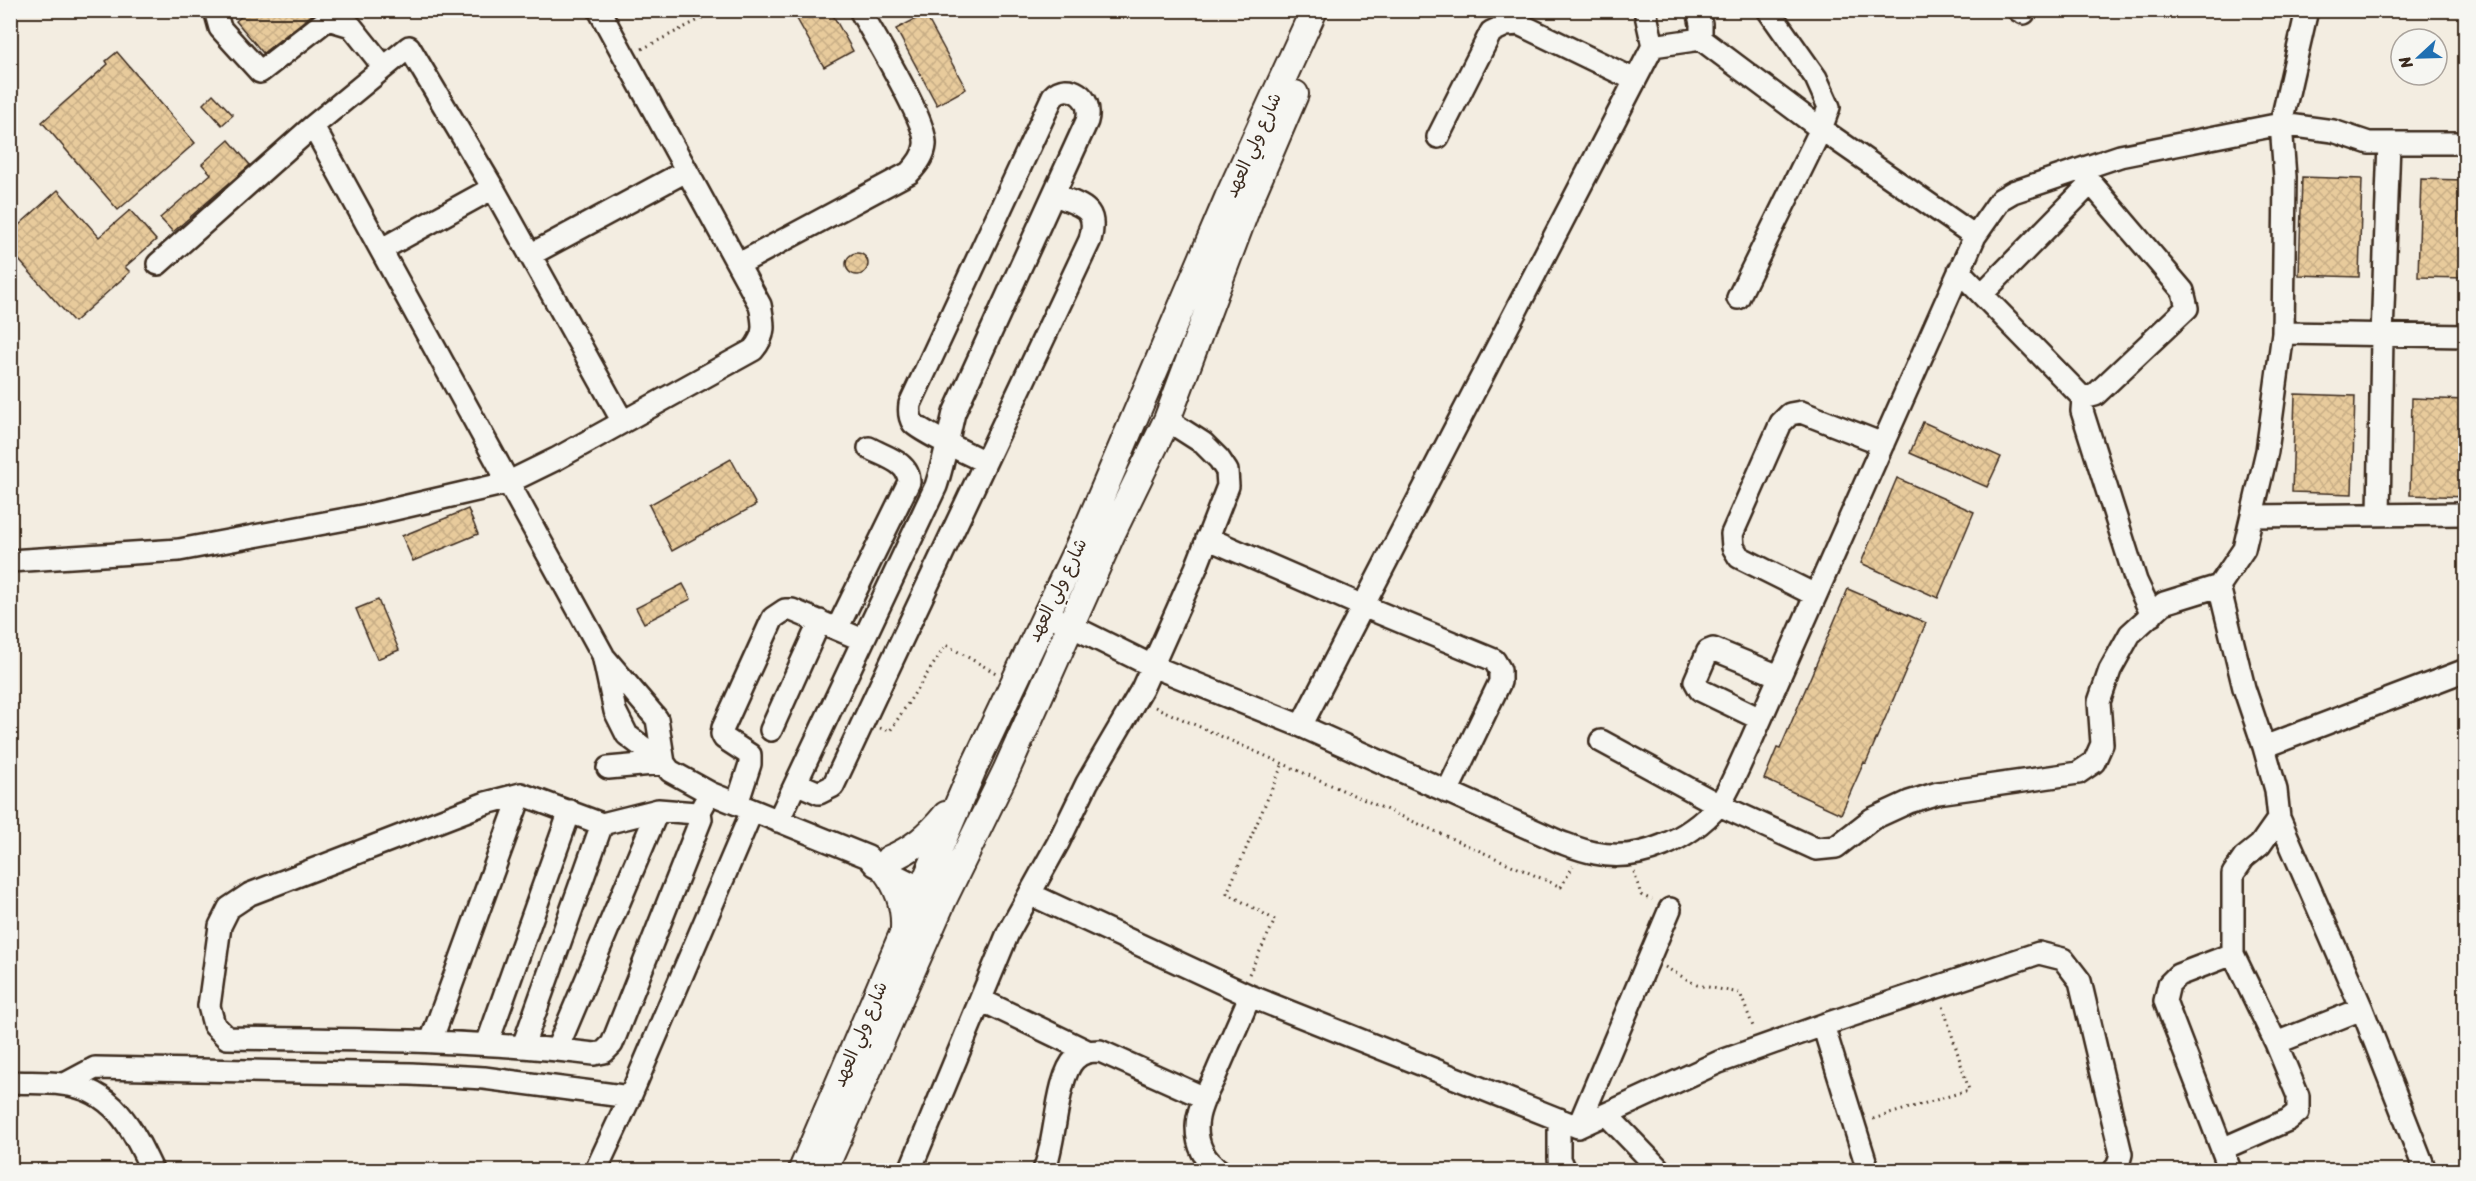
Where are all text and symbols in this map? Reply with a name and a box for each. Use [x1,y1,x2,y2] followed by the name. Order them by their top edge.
[2389,27,2449,87] north arrow
[2390,51,2421,74] text: N
[1216,87,1290,203] street label: شارع ولي العهد
[1018,532,1096,648] street label: شارع ولي العهد
[823,976,897,1092] street label: شارع ولي العهد

